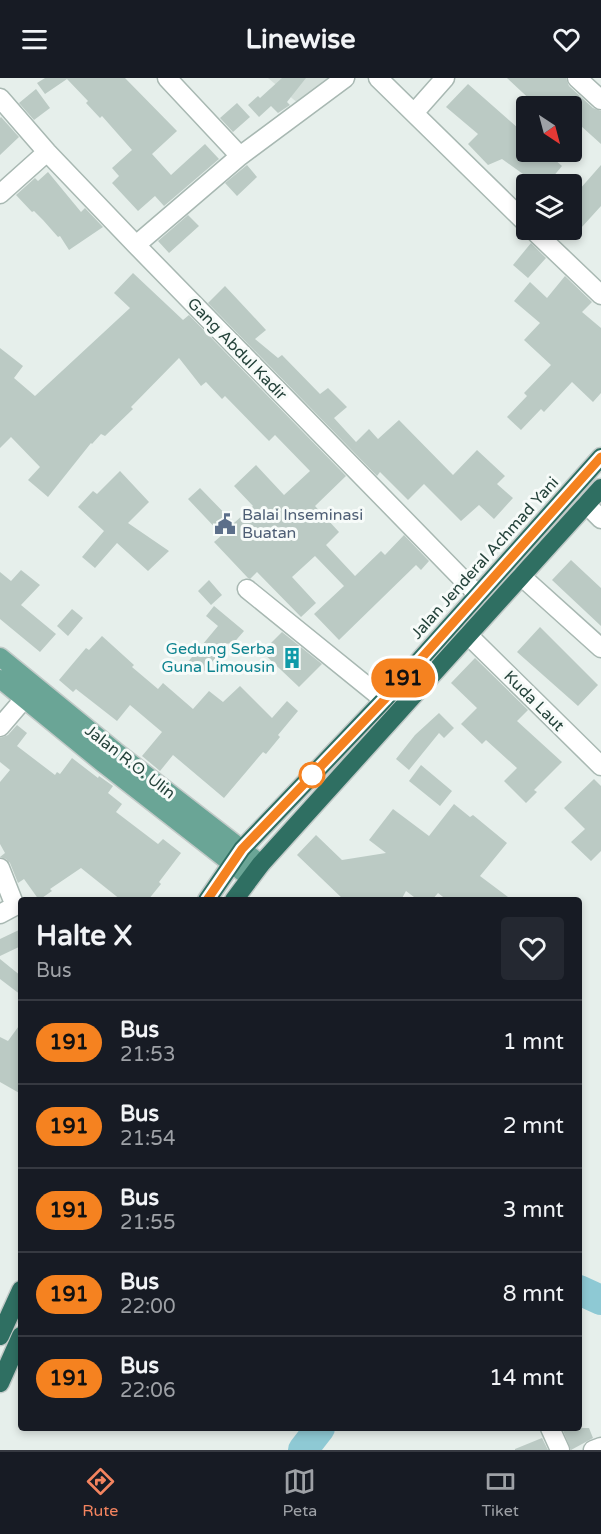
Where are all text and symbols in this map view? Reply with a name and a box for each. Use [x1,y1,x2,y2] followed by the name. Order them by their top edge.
[18,23,51,56] icon: menu
[245,23,356,56] text: Linewise
[550,23,583,56] icon: heart
[516,96,582,162] north arrow
[516,96,582,240] map controls
[516,174,582,240] button: layers
[183,294,292,405] street label: Gang Abdul Kadir
[407,473,563,643] street label: Jalan Jenderal Achmad Yani
[242,505,363,543] place label: Balai Inseminasi Buatan
[213,512,237,536] public building icon: Balai Inseminasi Buatan
[161,639,275,677] place label: Gedung Serba Guna Limousin
[280,646,304,670] building icon: Gedung Serba Guna Limousin
[368,658,438,698] line badge: 191
[383,666,423,691] text: 191
[499,666,569,736] street label: Kuda Laut
[81,721,179,803] street label: Jalan R.O. Ulin
[299,762,325,788] unlabelled marker
[501,917,564,980] button: heart
[36,919,132,953] text: Halte X
[36,959,72,983] text: Bus
[120,1017,159,1043] text: Bus
[503,1029,564,1055] text: 1 mnt
[49,1030,89,1055] text: 191
[120,1043,175,1067] text: 21:53
[120,1101,159,1127] text: Bus
[503,1113,564,1139] text: 2 mnt
[49,1114,89,1139] text: 191
[120,1127,175,1151] text: 21:54
[120,1185,159,1211] text: Bus
[503,1197,564,1223] text: 3 mnt
[49,1198,89,1223] text: 191
[120,1211,175,1235] text: 21:55
[120,1269,159,1295] text: Bus
[503,1281,564,1307] text: 8 mnt
[49,1282,89,1307] text: 191
[120,1295,175,1319] text: 22:00
[120,1353,159,1379] text: Bus
[489,1365,564,1391] text: 14 mnt
[49,1366,89,1391] text: 191
[120,1379,175,1403] text: 22:06
[82,1465,118,1521] tab: Rute
[283,1465,317,1521] tab: Peta
[482,1465,519,1521] tab: Tiket

